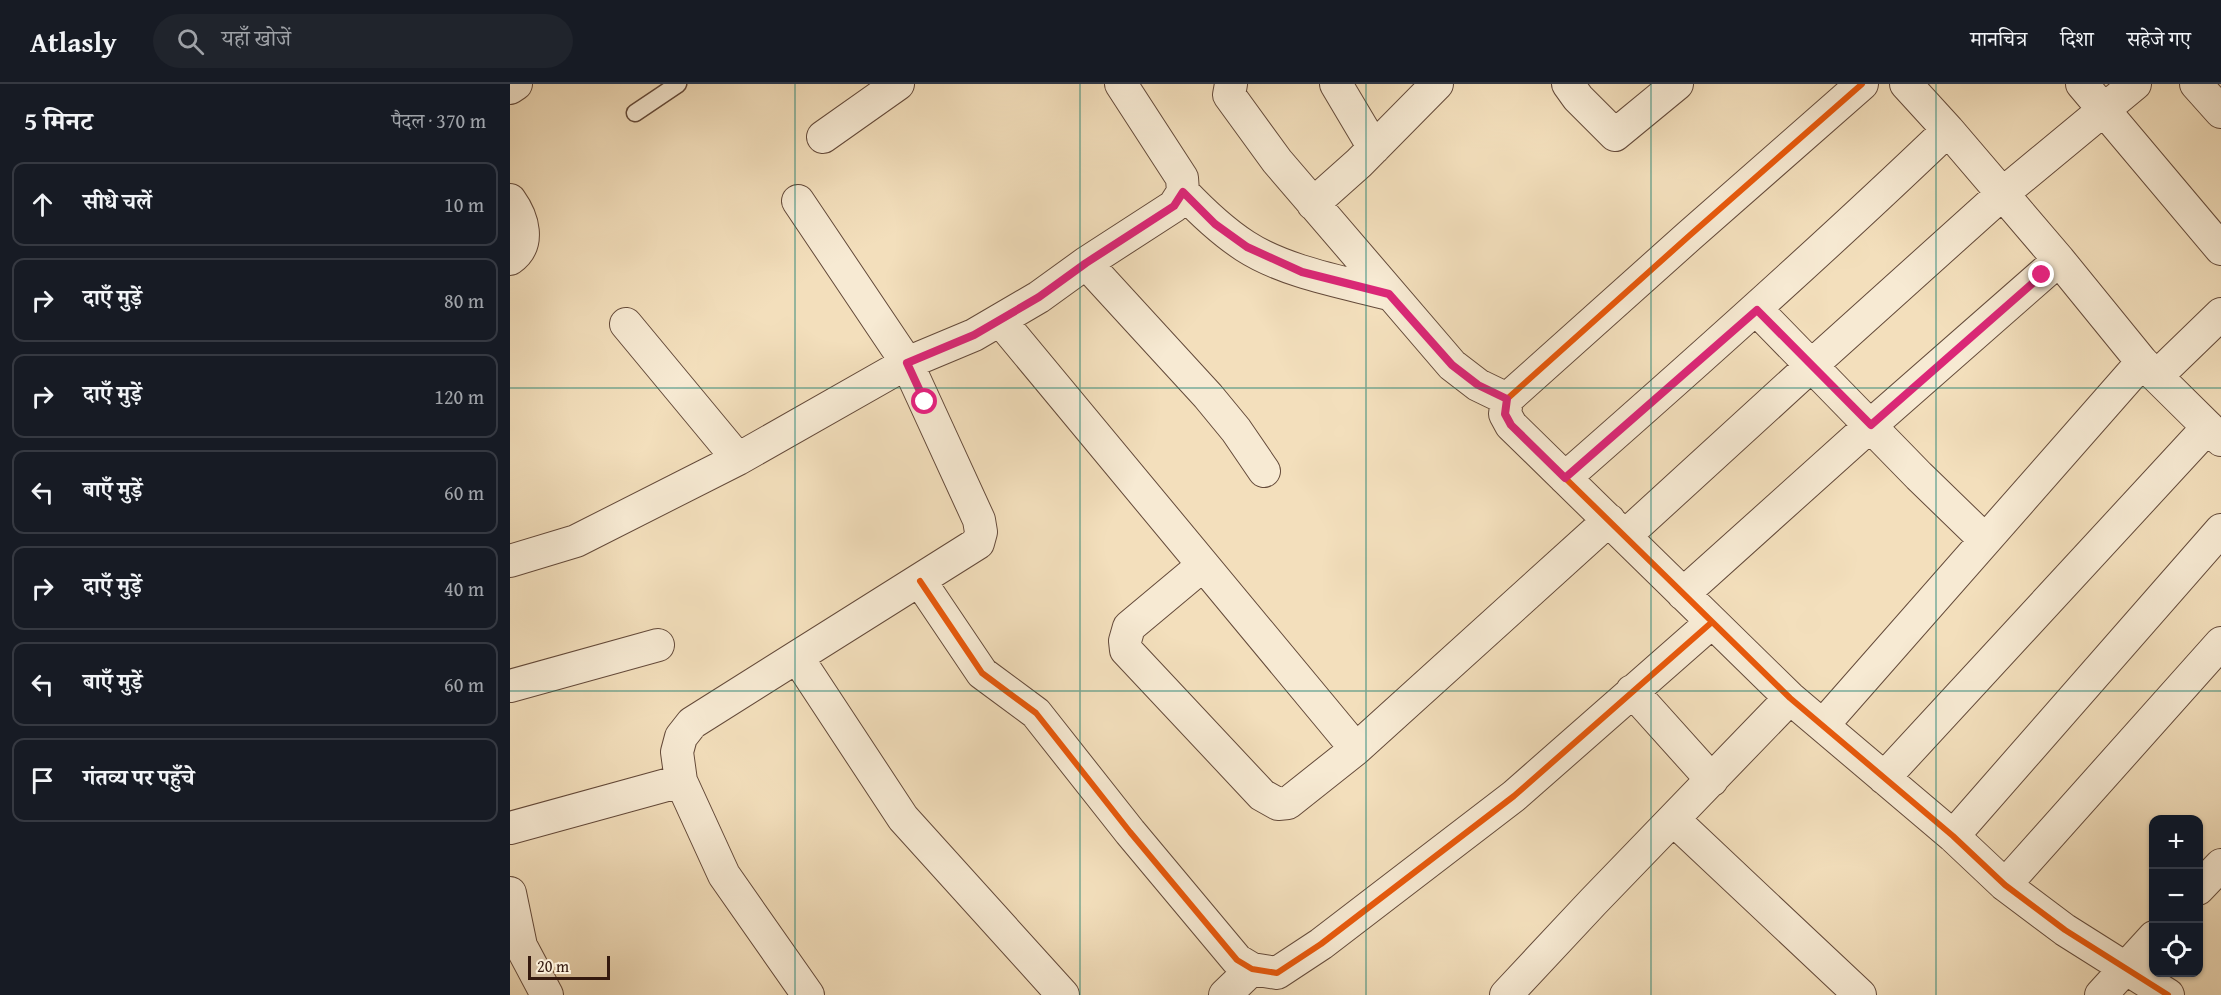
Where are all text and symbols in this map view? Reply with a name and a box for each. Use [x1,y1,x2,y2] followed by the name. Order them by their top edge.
[153,14,573,68] search box
[30,21,117,62] text: Atlasly
[222,22,291,54] text: यहाँ खोजें
[1970,23,2027,54] text: मानचित्र
[2060,23,2094,54] text: दिशा
[2127,23,2191,54] text: सहेजे गए
[174,25,207,58] icon: search
[24,101,92,140] text: 5 मिनट
[392,106,486,135] text: पैदल · 370 m
[83,185,152,217] text: सीधे चलें
[26,188,59,221] icon: ahead
[444,190,484,219] text: 10 m
[2028,261,2054,287] route end
[83,281,142,313] text: दाएँ मुड़ें
[26,284,59,317] icon: right
[444,286,484,315] text: 80 m
[83,377,142,409] text: दाएँ मुड़ें
[26,380,59,413] icon: right
[434,382,484,411] text: 120 m
[911,388,937,414] route start
[83,473,142,505] text: बाएँ मुड़ें
[26,476,59,509] icon: left
[444,478,484,507] text: 60 m
[83,569,142,601] text: दाएँ मुड़ें
[26,572,59,605] icon: right
[444,574,484,603] text: 40 m
[83,665,142,697] text: बाएँ मुड़ें
[26,668,59,701] icon: left
[444,670,484,699] text: 60 m
[83,761,194,793] text: गंतव्य पर पहुँचे
[26,764,59,797] icon: arrive
[2149,815,2203,977] map controls
[2149,815,2203,869] button: +
[2149,869,2203,923] button: −
[2149,923,2203,977] button: locate
[528,953,610,980] scale bar
[537,954,569,978] text: 20 m

